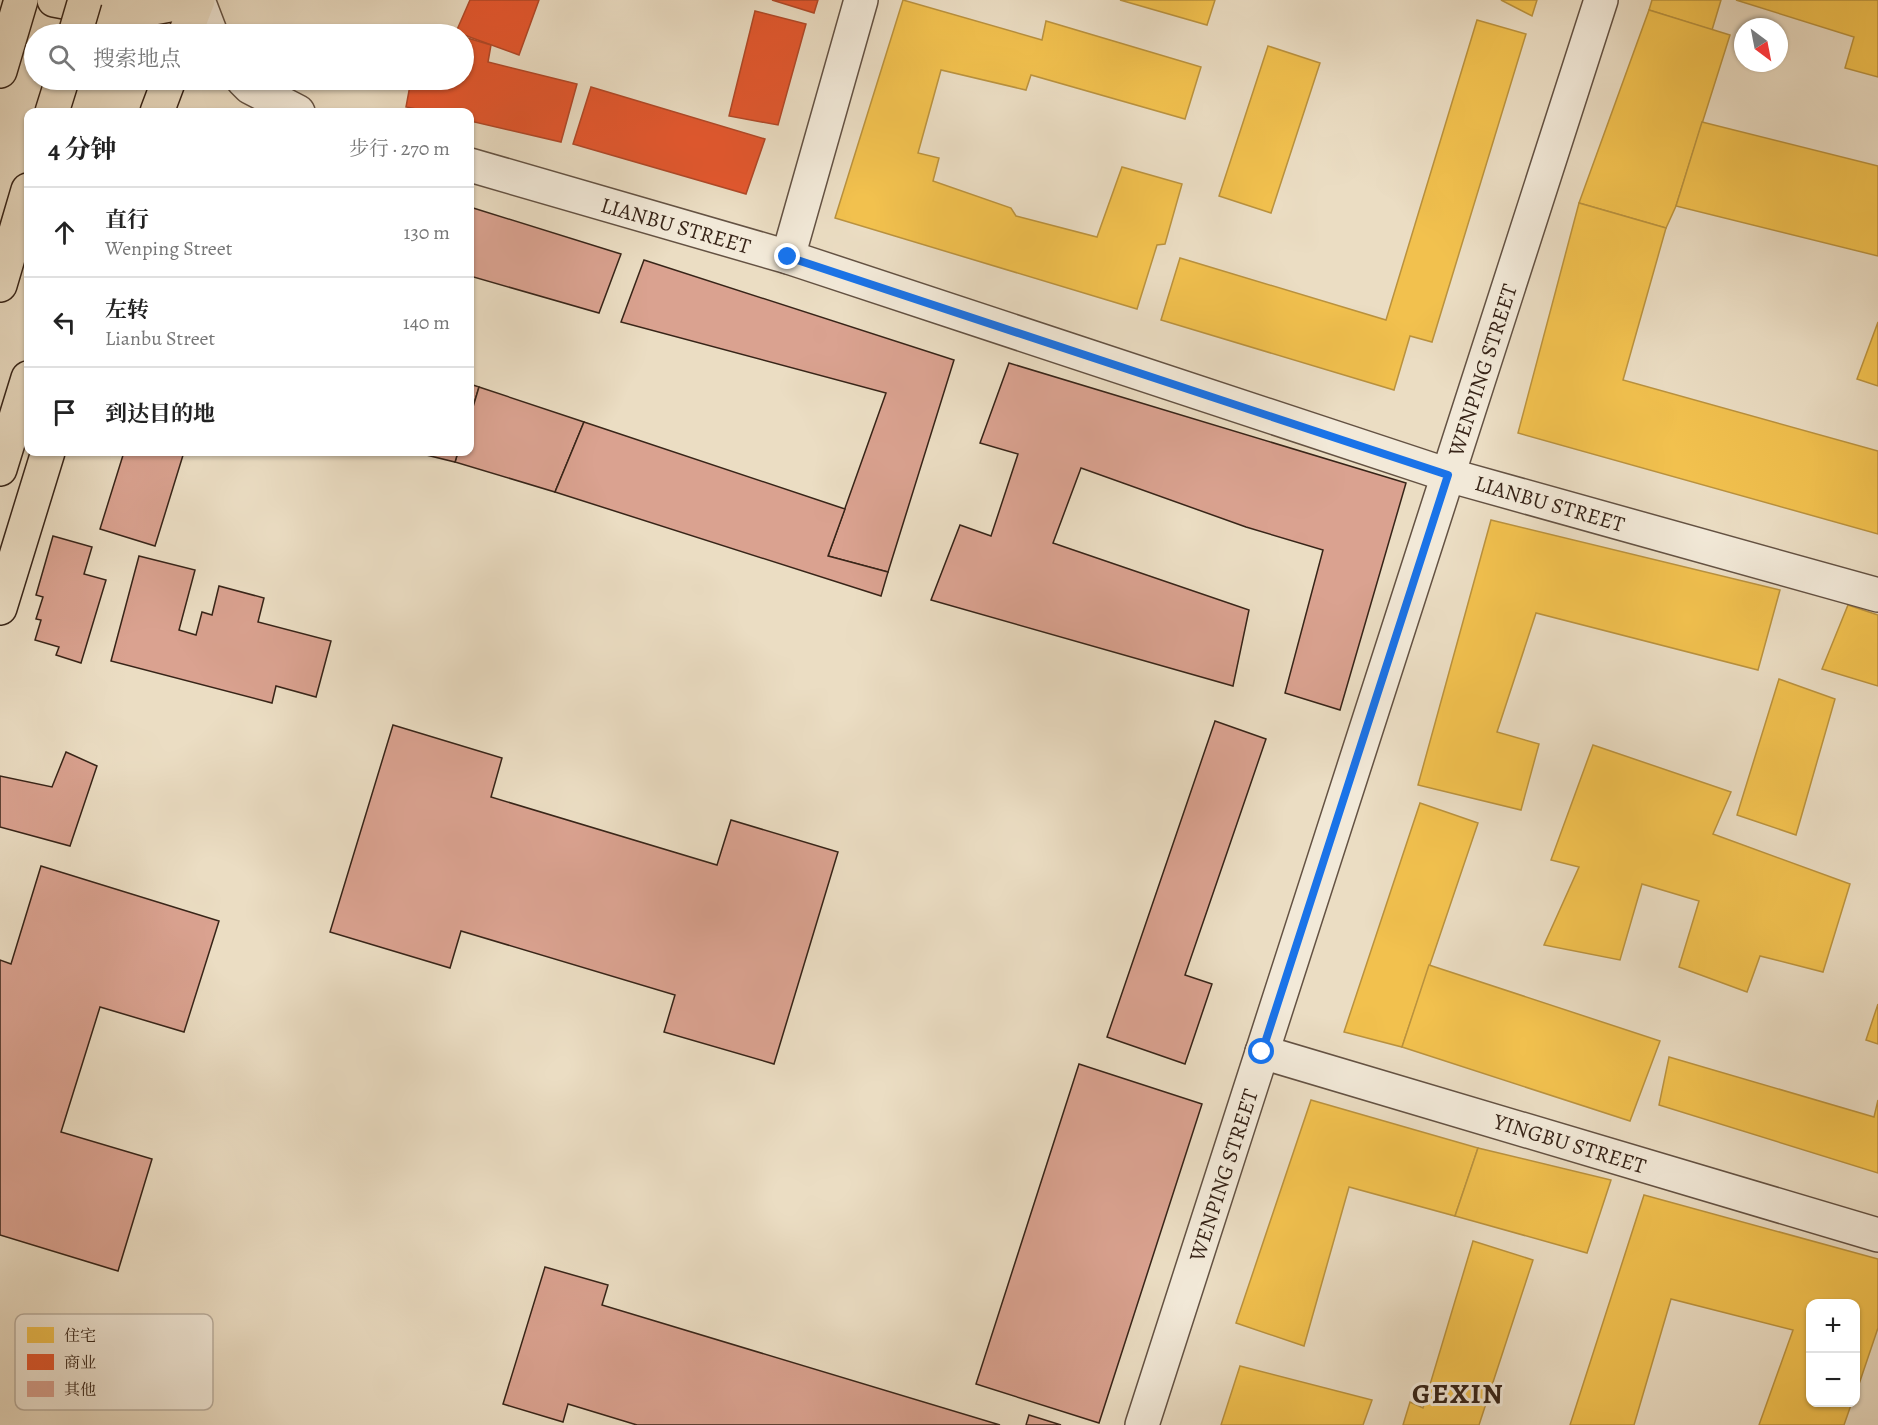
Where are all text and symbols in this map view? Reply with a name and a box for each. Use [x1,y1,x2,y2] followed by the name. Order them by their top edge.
[1734,18,1788,72] north arrow
[24,24,474,90] search box
[45,41,78,74] icon: search
[93,44,181,74] text: 搜索地点
[48,132,117,167] text: 4 分钟
[349,135,450,162] text: 步行 · 270 m
[597,190,754,262] street label: LIANBU STREET
[105,205,149,235] text: 直行
[48,216,81,249] icon: ahead
[404,219,450,246] text: 130 m
[105,235,232,262] text: Wenping Street
[774,243,800,269] route end
[1441,280,1525,461] street label: WENPING STREET
[105,295,149,325] text: 左转
[48,306,81,339] icon: left
[403,309,450,336] text: 140 m
[105,325,215,352] text: Lianbu Street
[48,396,81,429] icon: arrive
[105,399,215,429] text: 到达目的地
[1471,468,1628,540] street label: LIANBU STREET
[1248,1038,1274,1064] route start
[1182,1085,1266,1266] street label: WENPING STREET
[1489,1106,1650,1181] street label: YINGBU STREET
[1806,1299,1860,1407] map controls
[1806,1299,1860,1353] button: +
[15,1314,213,1410] legend
[64,1325,96,1347] text: 住宅
[64,1352,96,1374] text: 商业
[1806,1353,1860,1407] button: −
[1412,1375,1504,1413] district label: GEXIN
[64,1379,96,1401] text: 其他

